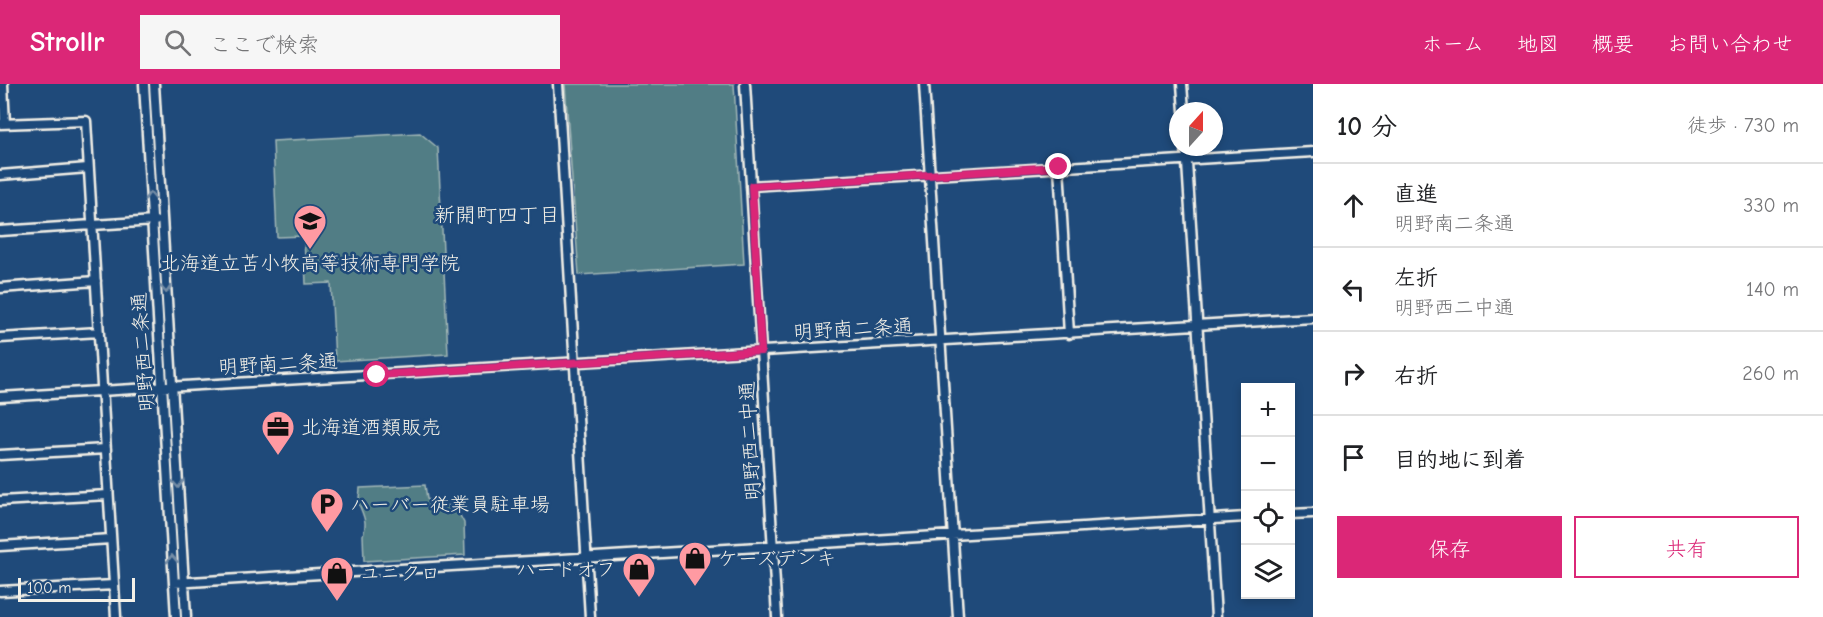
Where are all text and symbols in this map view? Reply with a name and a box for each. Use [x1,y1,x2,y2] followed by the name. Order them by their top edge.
[140,15,560,69] search box
[30,26,104,58] text: Strollr
[161,26,194,59] icon: search
[209,32,319,58] text: ここで検索
[1422,32,1484,56] text: ホーム
[1517,32,1559,56] text: 地図
[1592,32,1634,56] text: 概要
[1667,32,1793,56] text: お問い合わせ
[1169,102,1223,156] north arrow
[1337,112,1397,142] text: 10 分
[1687,114,1799,137] text: 徒歩 · 730 m
[1045,153,1071,179] route end
[1394,181,1438,207] text: 直進
[1337,189,1370,222] icon: ahead
[143,192,156,201] one-way arrow
[1743,194,1799,217] text: 330 m
[292,203,328,250] school or university icon: 北海道立苫小牧高等技術専門学院
[434,203,560,227] district label: 新開町四丁目
[1394,212,1514,235] text: 明野南二条通
[160,252,460,275] place label: 北海道立苫小牧高等技術専門学院
[1394,265,1438,291] text: 左折
[1337,273,1370,306] icon: left
[1746,278,1799,301] text: 140 m
[160,285,173,294] one-way arrow
[127,291,159,413] street label: 明野西二条通
[1394,296,1514,319] text: 明野西二中通
[792,314,914,344] street label: 明野南二条通
[217,349,339,379] street label: 明野南二条通
[1337,357,1370,390] icon: right
[363,361,389,387] route start
[1742,362,1799,385] text: 260 m
[1394,363,1438,389] text: 右折
[735,380,765,502] street label: 明野西二中通
[1241,383,1295,599] map controls
[1241,383,1295,437] button: +
[260,409,296,456] office icon: 北海道酒類販売
[301,416,441,439] place label: 北海道酒類販売
[1241,437,1295,491] button: −
[1337,441,1370,474] icon: arrive
[1394,447,1526,473] text: 目的地に到着
[171,479,184,488] one-way arrow
[309,486,345,533] parking icon: ハーバー従業員駐車場
[1241,491,1295,545] button: locate
[350,493,550,516] place label: ハーバー従業員駐車場
[1337,516,1562,578] button: 保存
[1574,516,1799,578] button: 共有
[677,540,713,587] shop icon: ケーズデンキ
[1241,545,1295,599] button: layers
[718,547,836,570] place label: ケーズデンキ
[621,551,657,598] shop icon: ハードオフ
[166,554,179,563] one-way arrow
[319,555,355,602] shop icon: ユニクロ
[516,558,616,581] place label: ハードオフ
[360,562,440,585] place label: ユニクロ
[18,575,135,602] scale bar
[27,579,71,597] text: 100 m

